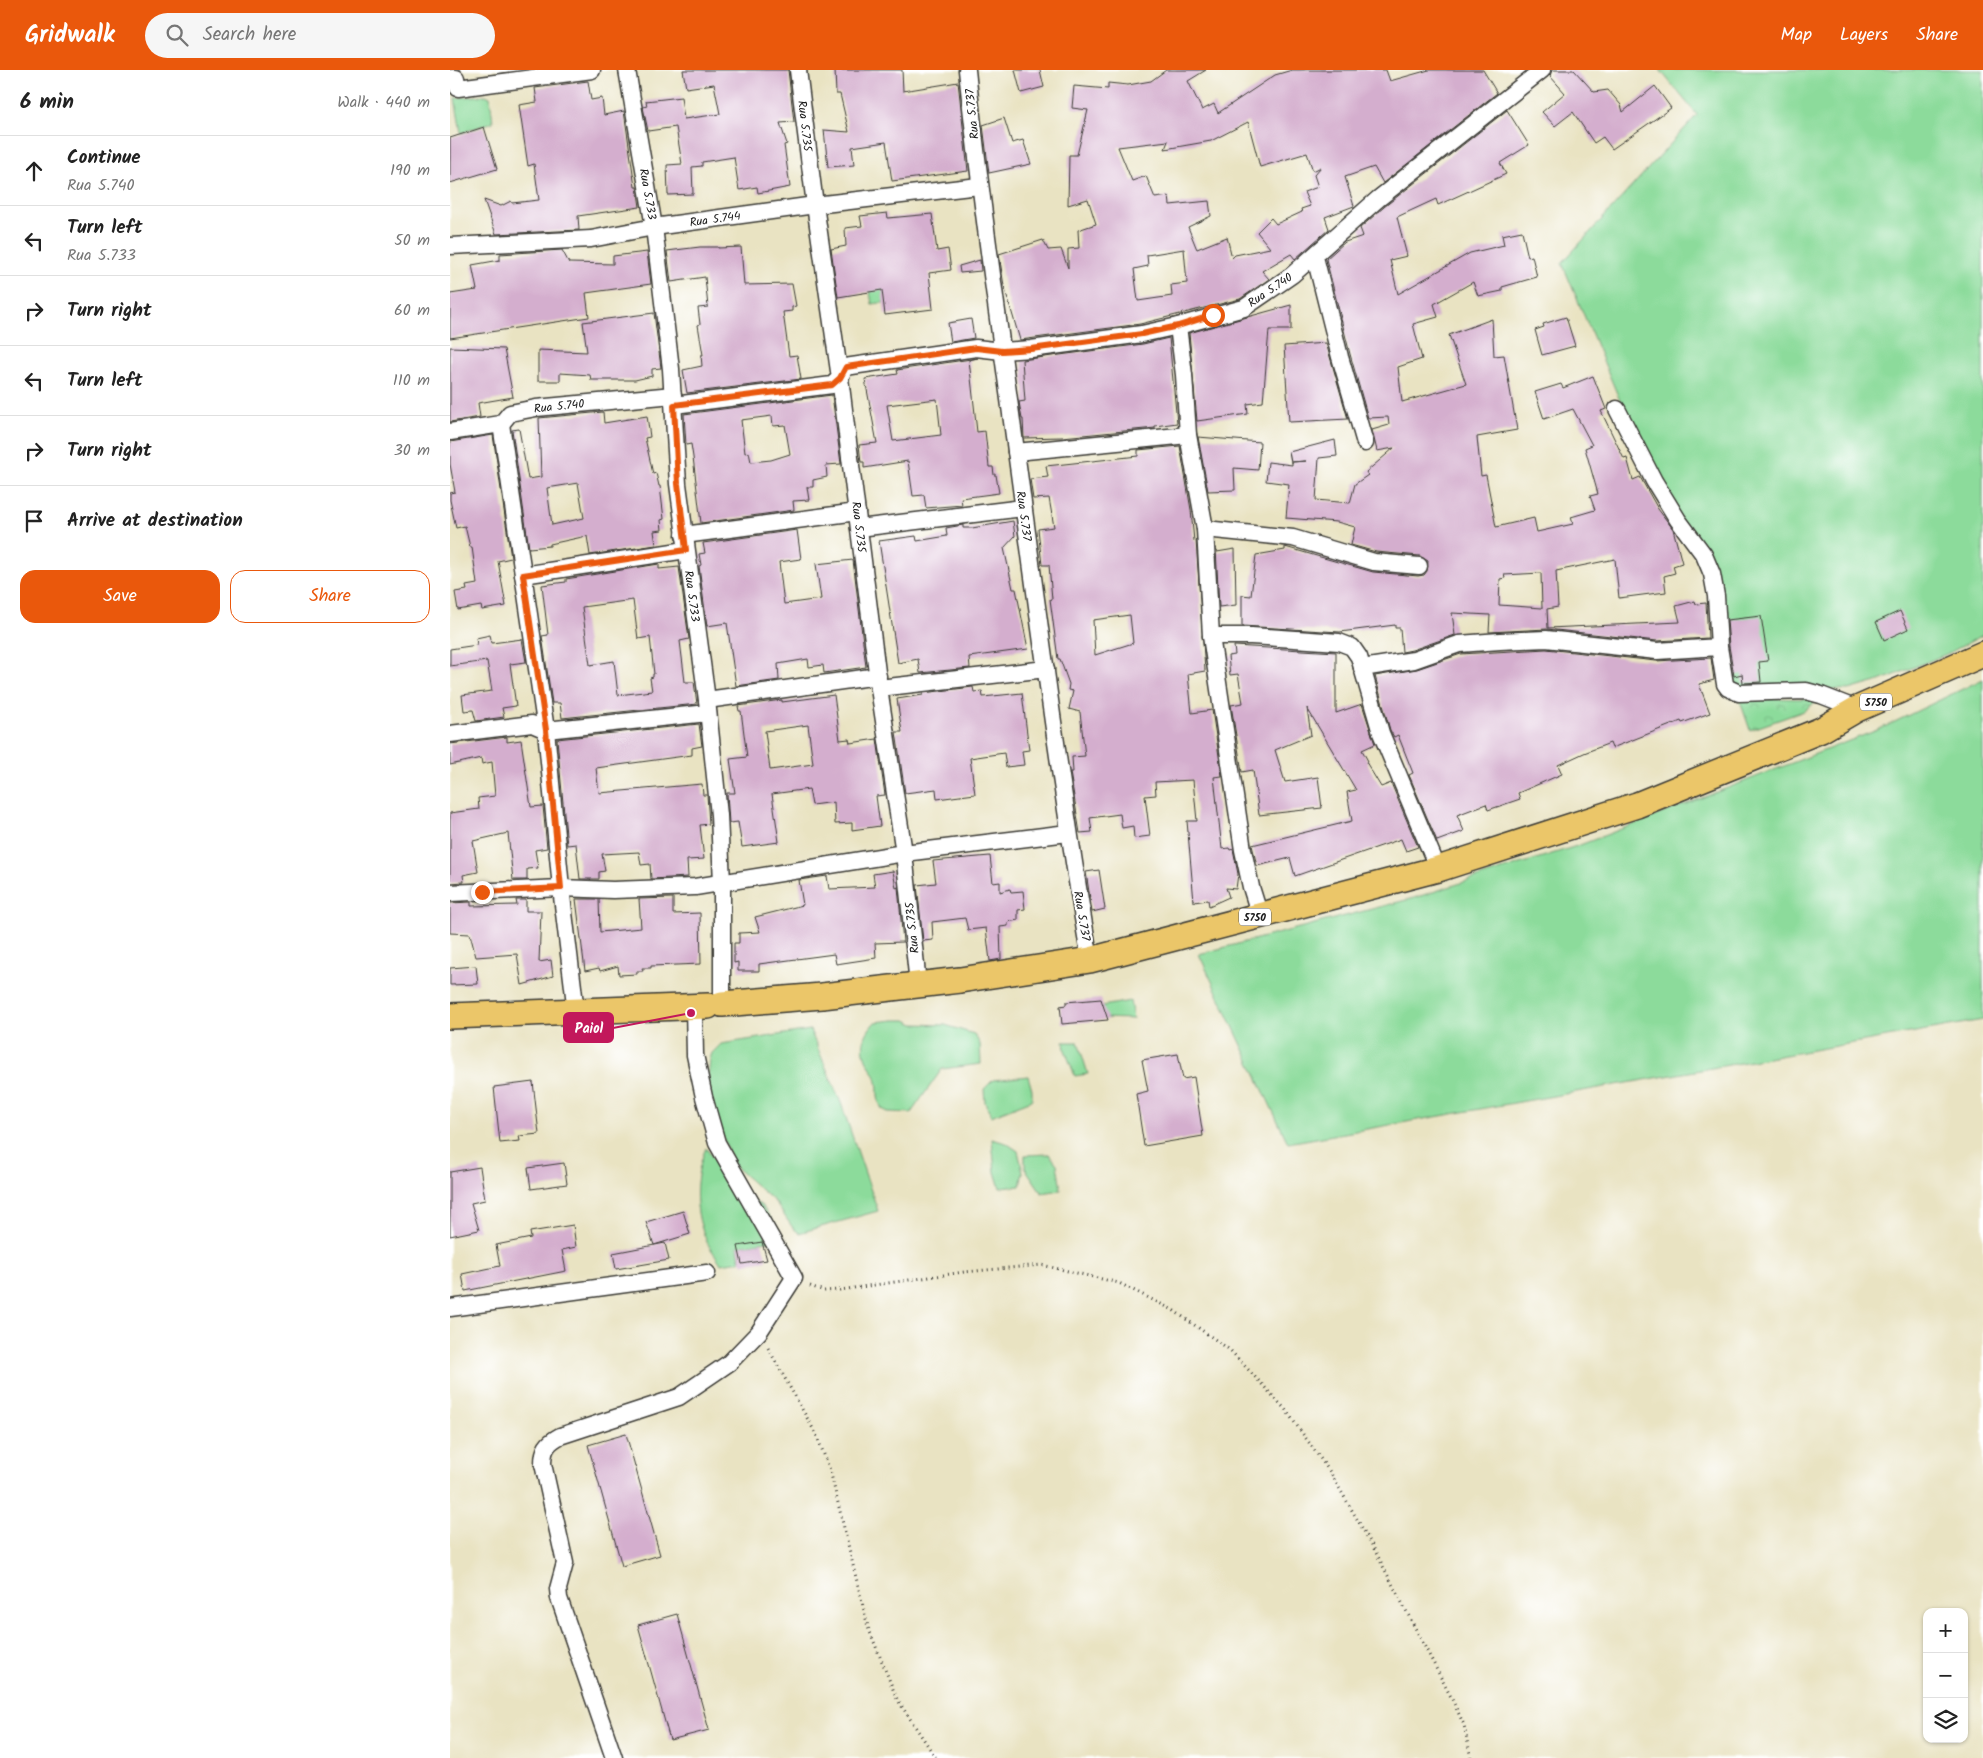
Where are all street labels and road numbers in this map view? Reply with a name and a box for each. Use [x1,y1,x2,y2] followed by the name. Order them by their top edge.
[960,87,985,140] street label: Rua 5.737
[792,99,817,154] street label: Rua 5.735
[634,167,661,221] street label: Rua 5.733
[688,206,742,232] street label: Rua 5.744
[1244,268,1297,312] street label: Rua 5.740
[533,394,585,419] street label: Rua 5.740
[1011,490,1036,543] street label: Rua 5.737
[846,500,871,555] street label: Rua 5.735
[678,569,705,623] street label: Rua 5.733
[1860,694,1892,710] road number: 5750
[1068,890,1095,943] street label: Rua 5.737
[900,900,925,954] street label: Rua 5.735
[1239,909,1271,926] road number: 5750

